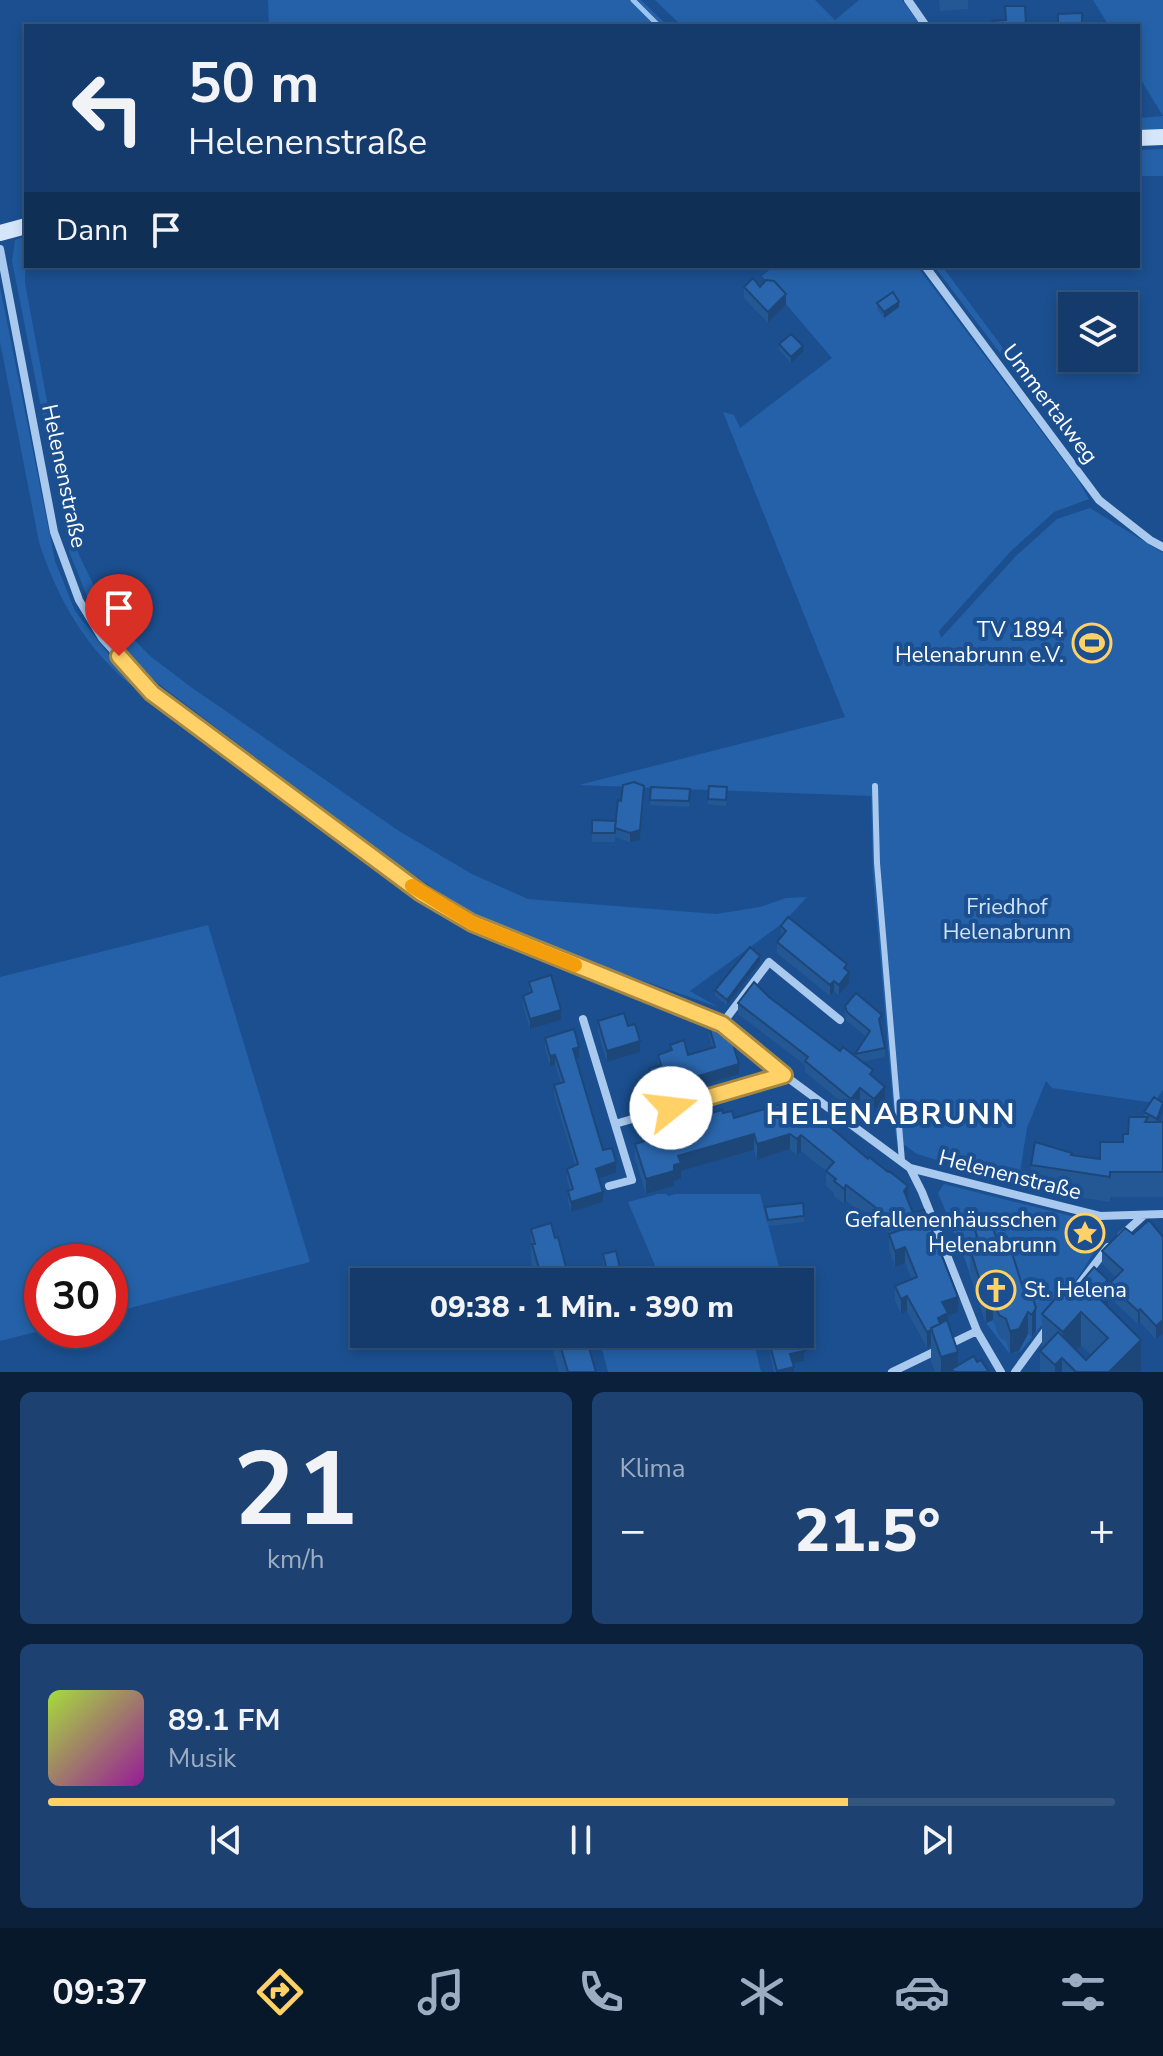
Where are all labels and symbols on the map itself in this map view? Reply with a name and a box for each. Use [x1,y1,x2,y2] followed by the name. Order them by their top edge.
[995,338,1105,470] street label: Ummertalweg
[34,401,94,551] street label: Helenenstraße
[85,574,153,656] pin
[895,615,1064,670] place label: TV 1894 Helenabrunn e.V.
[1071,622,1113,664] sports icon: TV 1894 Helenabrunn e.V.
[943,892,1071,947] park label: Friedhof Helenabrunn
[629,1066,713,1150] position arrow
[766,1094,1016,1135] district label: HELENABRUNN
[935,1143,1085,1207] street label: Helenenstraße
[845,1205,1057,1260] place label: Gefallenenhäusschen Helenabrunn
[1064,1212,1106,1254] place icon: Gefallenenhäusschen Helenabrunn
[24,1244,128,1348] speed limit sign: 30
[975,1269,1017,1311] church icon: St. Helena
[1024,1275,1127,1305] place label: St. Helena

